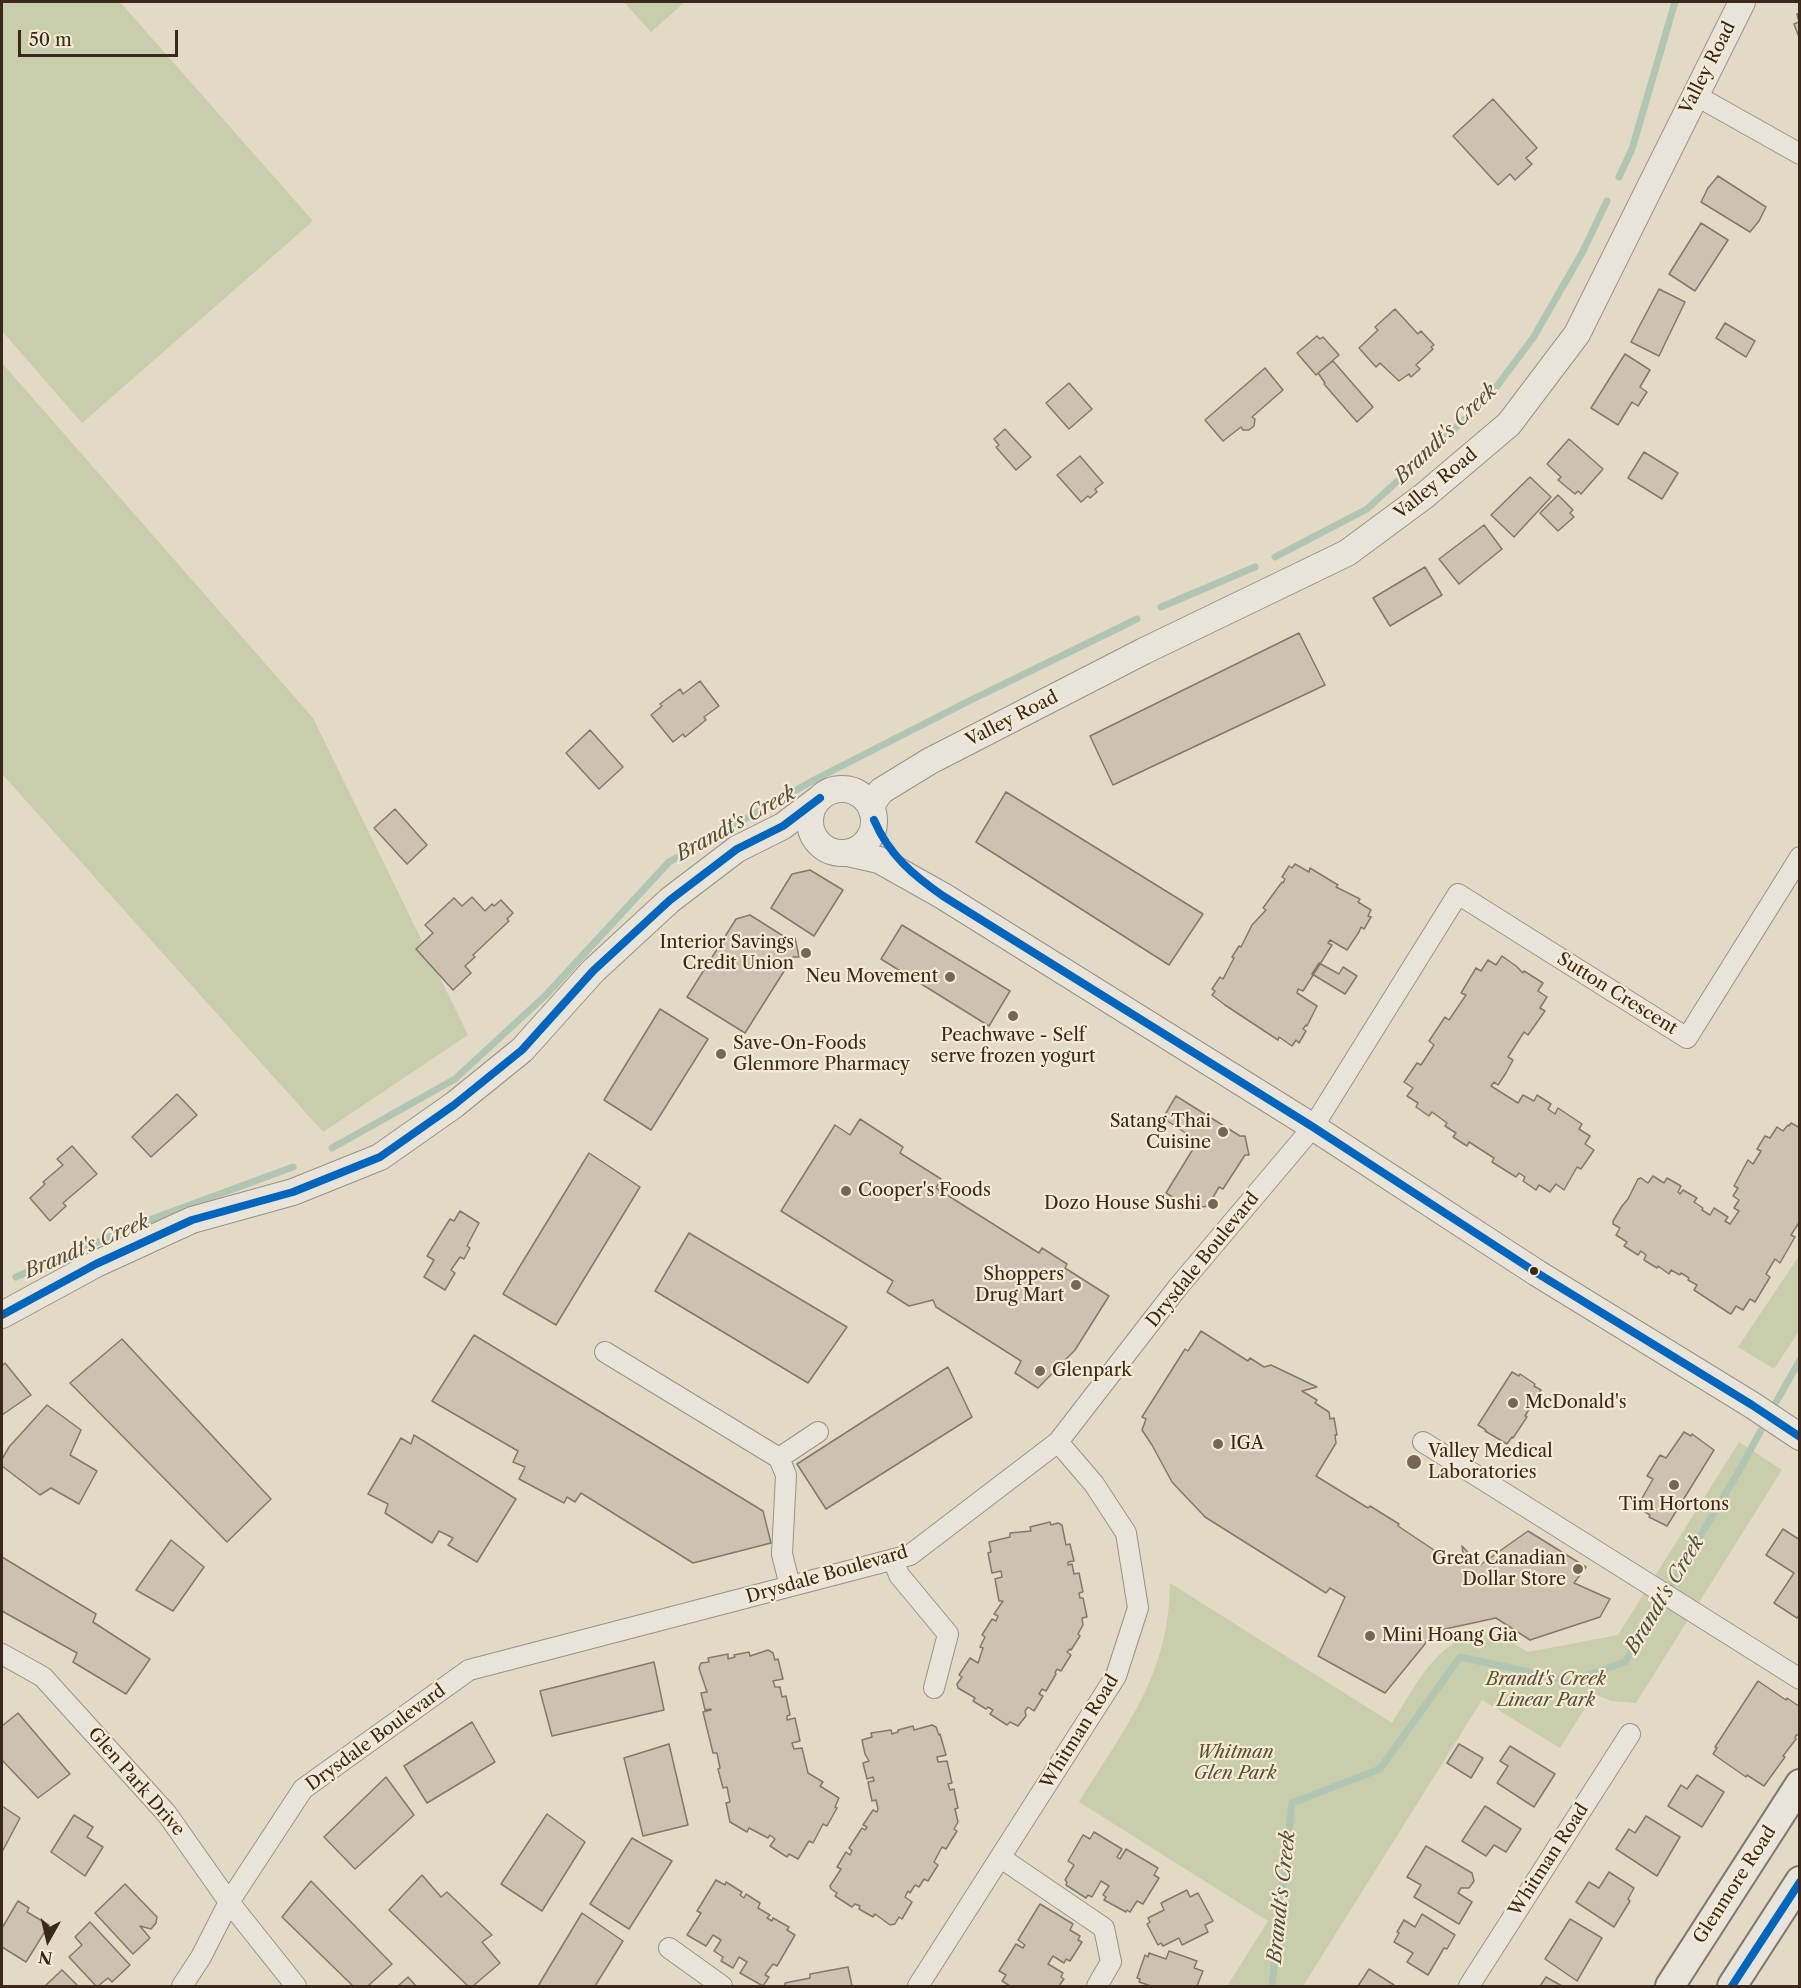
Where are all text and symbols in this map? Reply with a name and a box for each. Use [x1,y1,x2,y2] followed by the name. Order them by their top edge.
[21,18,182,56] scale bar
[1676,18,1740,118] street label: Valley Road
[29,29,72,51] text: 50 m
[1390,379,1502,489] water label: Brandt's Creek
[1390,444,1482,524] street label: Valley Road
[962,687,1062,751] street label: Valley Road
[672,781,800,867] water label: Brandt's Creek
[660,932,794,974] place label: Interior Savings Credit Union
[799,946,813,960] marker: Interior Savings Credit Union
[1553,948,1681,1040] street label: Sutton Crescent
[806,966,938,988] place label: Neu Movement
[943,970,957,984] marker: Neu Movement
[1006,1009,1020,1023] marker: Peachwave - Self serve frozen yogurt
[931,1025,1095,1068] place label: Peachwave - Self serve frozen yogurt
[733,1033,910,1076] place label: Save-On-Foods Glenmore Pharmacy
[714,1047,728,1061] marker: Save-On-Foods Glenmore Pharmacy
[1110,1111,1211,1154] place label: Satang Thai Cuisine
[1216,1125,1230,1139] marker: Satang Thai Cuisine
[858,1180,991,1202] place label: Cooper's Foods
[839,1184,853,1198] marker: Cooper's Foods
[1142,1188,1264,1332] street label: Drysdale Boulevard
[1044,1193,1201,1215] place label: Dozo House Sushi
[1206,1197,1220,1211] marker: Dozo House Sushi
[21,1210,153,1284] water label: Brandt's Creek
[975,1264,1064,1306] place label: Shoppers Drug Mart
[1528,1265,1540,1277] unlabelled marker
[1069,1278,1083,1292] marker: Shoppers Drug Mart
[1052,1360,1132,1382] place label: Glenpark
[1033,1364,1047,1378] marker: Glenpark
[1525,1392,1626,1414] place label: McDonald's
[1506,1396,1520,1410] marker: McDonald's
[1230,1433,1264,1455] place label: IGA
[1211,1437,1225,1451] marker: IGA
[1428,1441,1553,1484] place label: Valley Medical Laboratories
[1405,1453,1423,1471] marker: Valley Medical Laboratories
[1667,1478,1681,1492] marker: Tim Hortons
[1619,1494,1729,1516] place label: Tim Hortons
[1620,1532,1710,1658] water label: Brandt's Creek
[744,1542,910,1608] street label: Drysdale Boulevard
[1432,1548,1566,1590] place label: Great Canadian Dollar Store
[1571,1562,1585,1576] marker: Great Canadian Dollar Store
[1382,1625,1518,1647] place label: Mini Hoang Gia
[1363,1629,1377,1643] marker: Mini Hoang Gia
[1486,1669,1606,1712] park label: Brandt's Creek Linear Park
[1036,1671,1124,1793] street label: Whitman Road
[302,1680,450,1796] street label: Drysdale Boulevard
[83,1723,189,1841] street label: Glen Park Drive
[1194,1742,1276,1784] park label: Whitman Glen Park
[1505,1800,1593,1920] street label: Whitman Road
[1689,1822,1781,1948] street label: Glenmore Road
[1263,1829,1301,1965] water label: Brandt's Creek
[18,1910,78,1970] north arrow
[37,1947,54,1969] text: N

